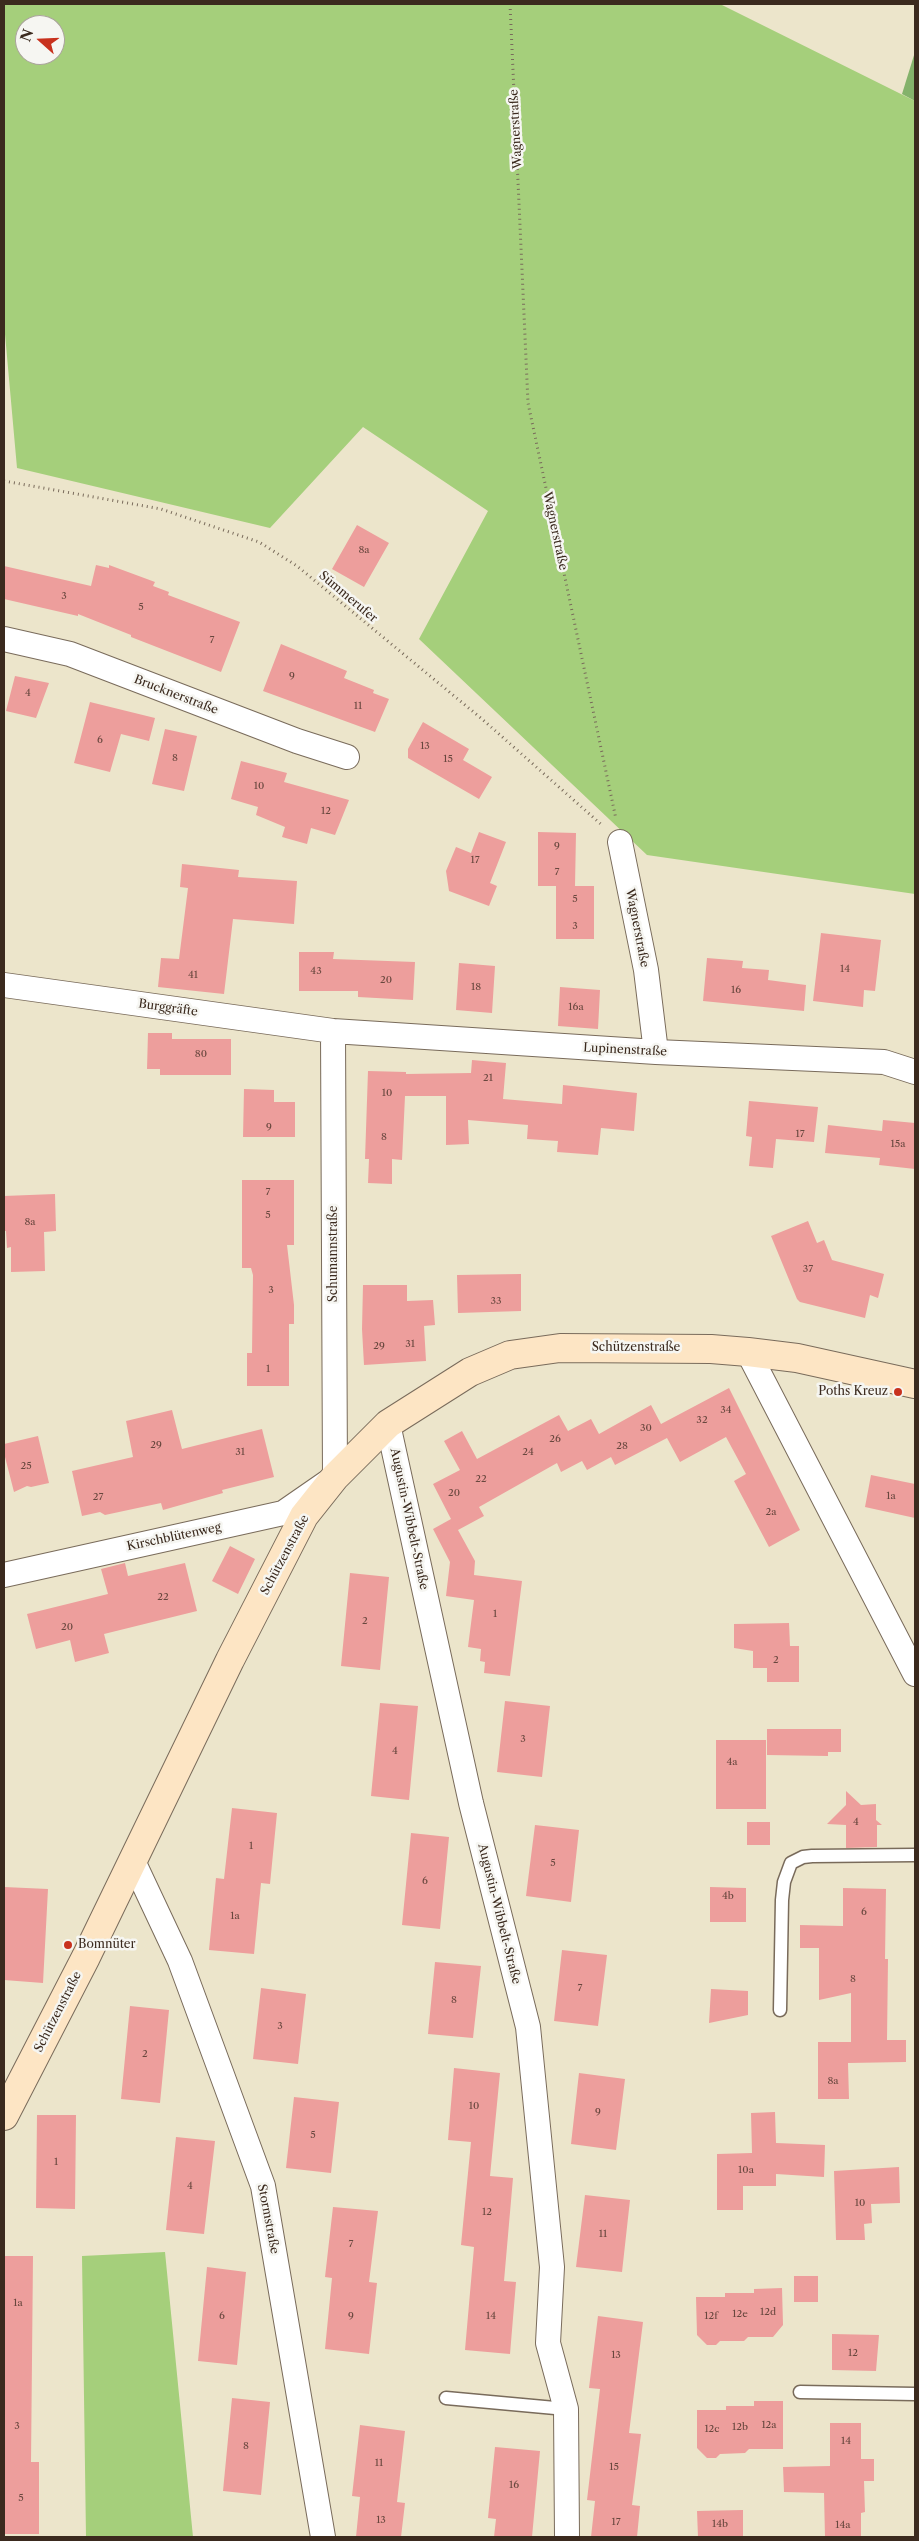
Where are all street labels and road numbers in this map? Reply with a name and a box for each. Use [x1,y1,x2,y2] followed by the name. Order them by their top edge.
[507,89,525,169] street label: Wagnerstraße
[540,490,570,572] street label: Wagnerstraße
[316,568,380,626] street label: Sümmerufer
[132,672,220,718] street label: Brucknerstraße
[622,887,652,969] street label: Wagnerstraße
[137,997,199,1019] street label: Burggräfte
[583,1041,667,1059] street label: Lupinenstraße
[327,1206,341,1302] street label: Schumannstraße
[592,1341,680,1355] street label: Schützenstraße
[387,1447,431,1591] street label: Augustin-Wibbelt-Straße
[258,1512,312,1598] street label: Schützenstraße
[126,1520,222,1554] street label: Kirschblütenweg
[475,1842,523,1986] street label: Augustin-Wibbelt-Straße
[31,1969,85,2055] street label: Schützenstraße
[254,2183,282,2255] street label: Stormstraße

